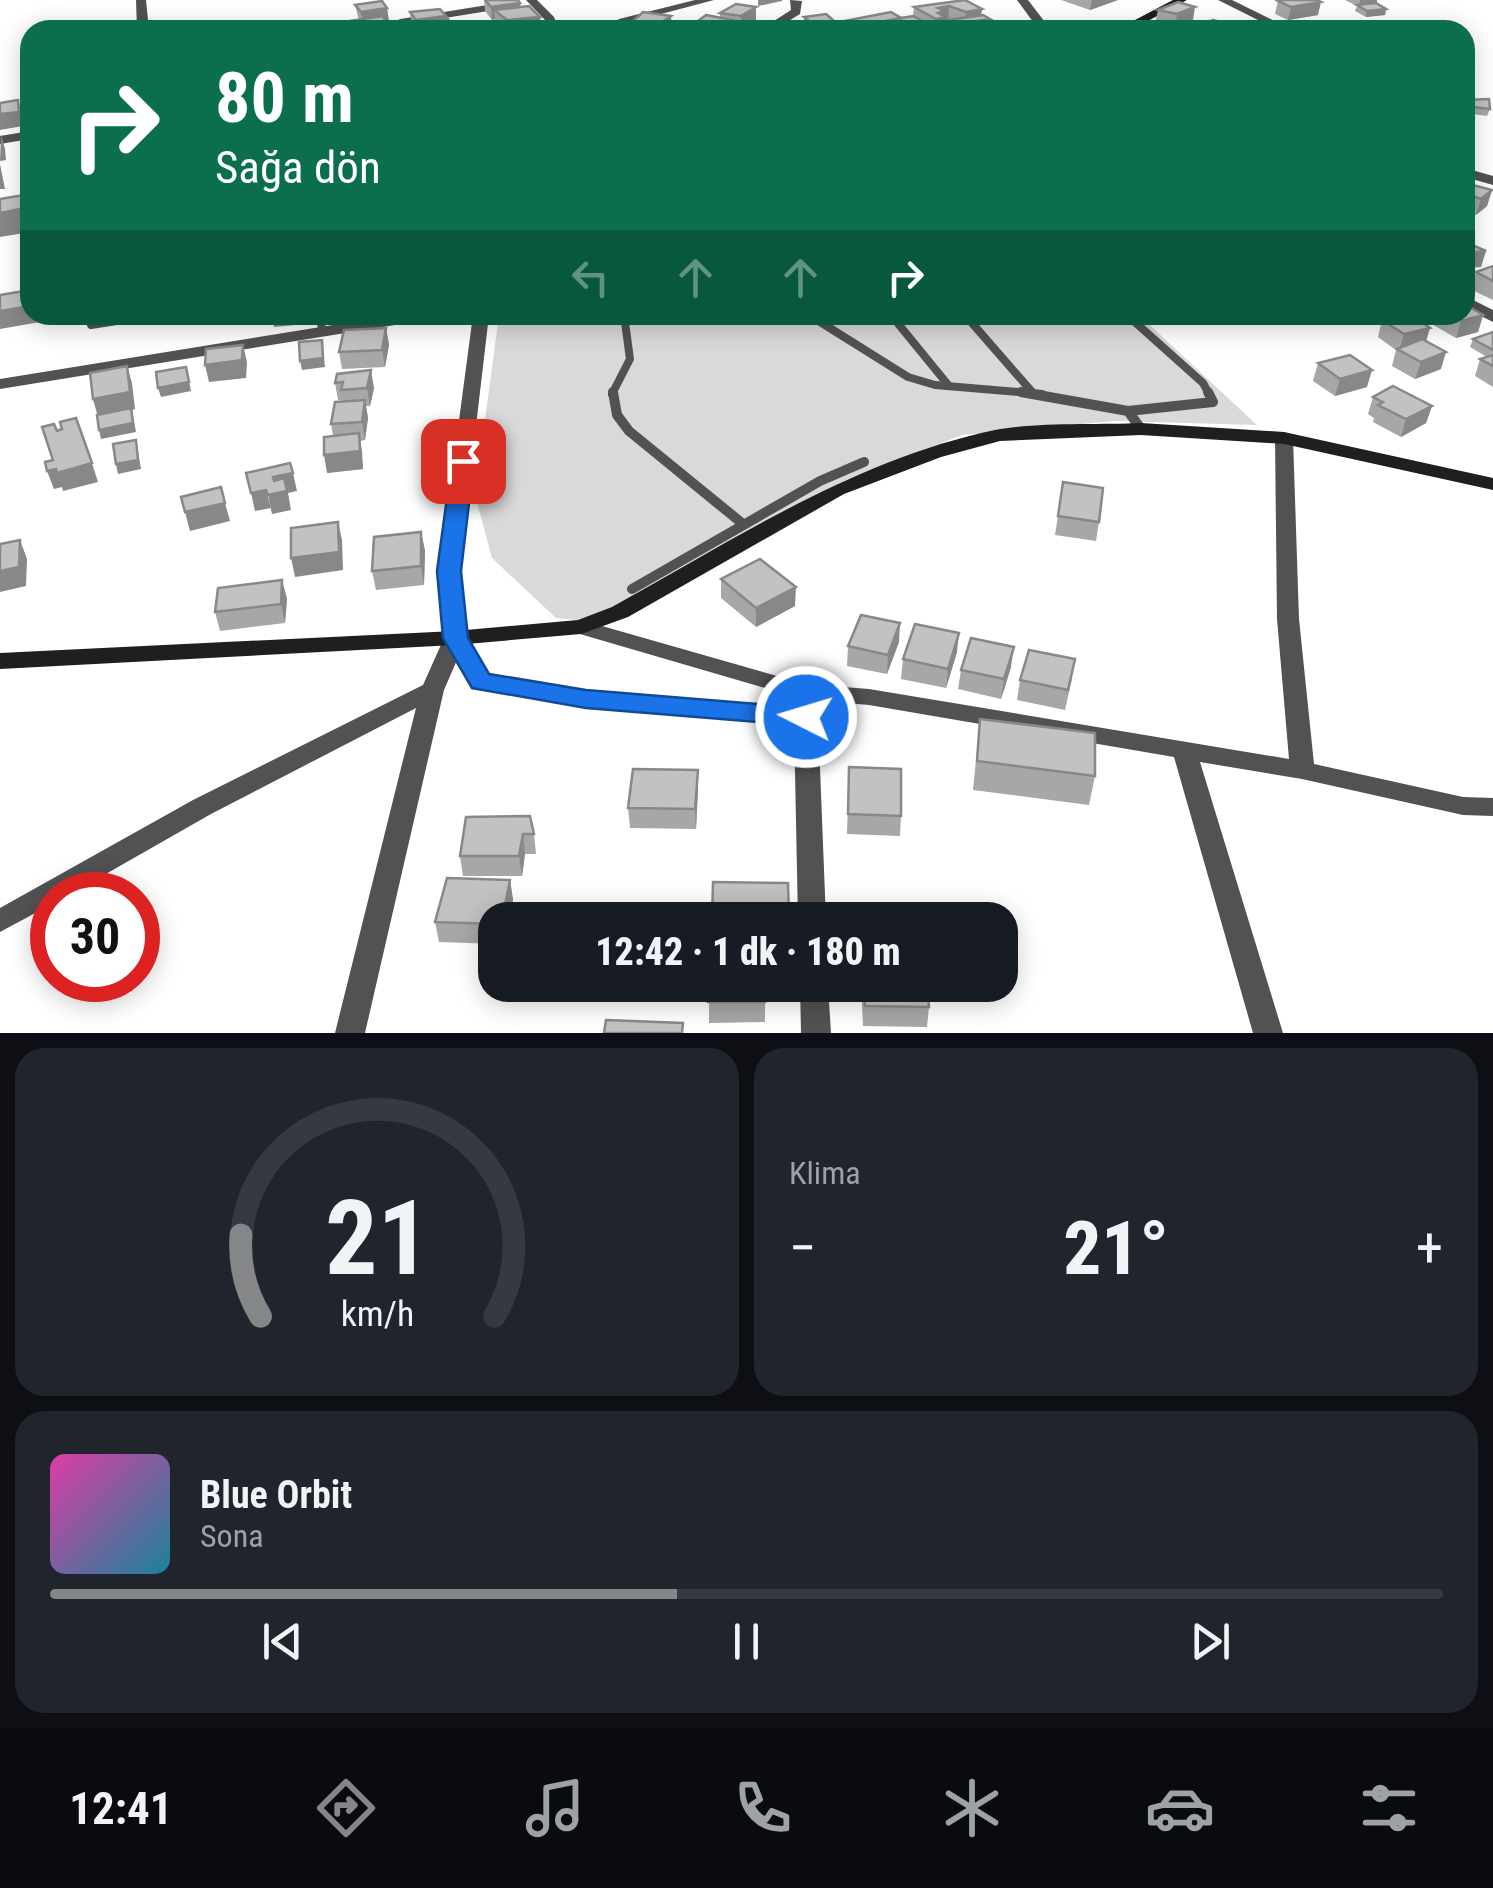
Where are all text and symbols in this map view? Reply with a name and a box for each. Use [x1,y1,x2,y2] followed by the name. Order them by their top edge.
[215,57,354,139] text: 80 m
[50,60,180,190] icon: right
[215,141,381,194] text: Sağa dön
[563,250,618,305] icon: left
[668,250,723,305] icon: ahead
[773,250,828,305] icon: ahead
[878,250,933,305] icon: right
[421,419,506,504] pin
[436,434,491,489] icon: arrive
[754,665,858,769] position arrow
[30,872,160,1002] speed limit sign: 30
[595,930,901,974] text: 12:42 · 1 dk · 180 m
[789,1154,861,1192] text: Klima
[324,1178,430,1299] text: 21
[1063,1204,1169,1292] text: 21°
[789,1216,817,1280] text: −
[1416,1216,1443,1280] text: +
[340,1293,414,1335] text: km/h
[200,1473,352,1517] text: Blue Orbit
[200,1517,263,1555] text: Sona
[255,1614,310,1669] icon: previous
[719,1614,774,1669] icon: pause
[1183,1614,1238,1669] icon: next
[311,1773,381,1843] icon: directions
[520,1773,590,1843] icon: music
[728,1773,798,1843] icon: phone
[937,1773,1007,1843] icon: climate
[1145,1773,1215,1843] icon: car
[1354,1773,1424,1843] icon: filters
[69,1782,173,1835] text: 12:41

